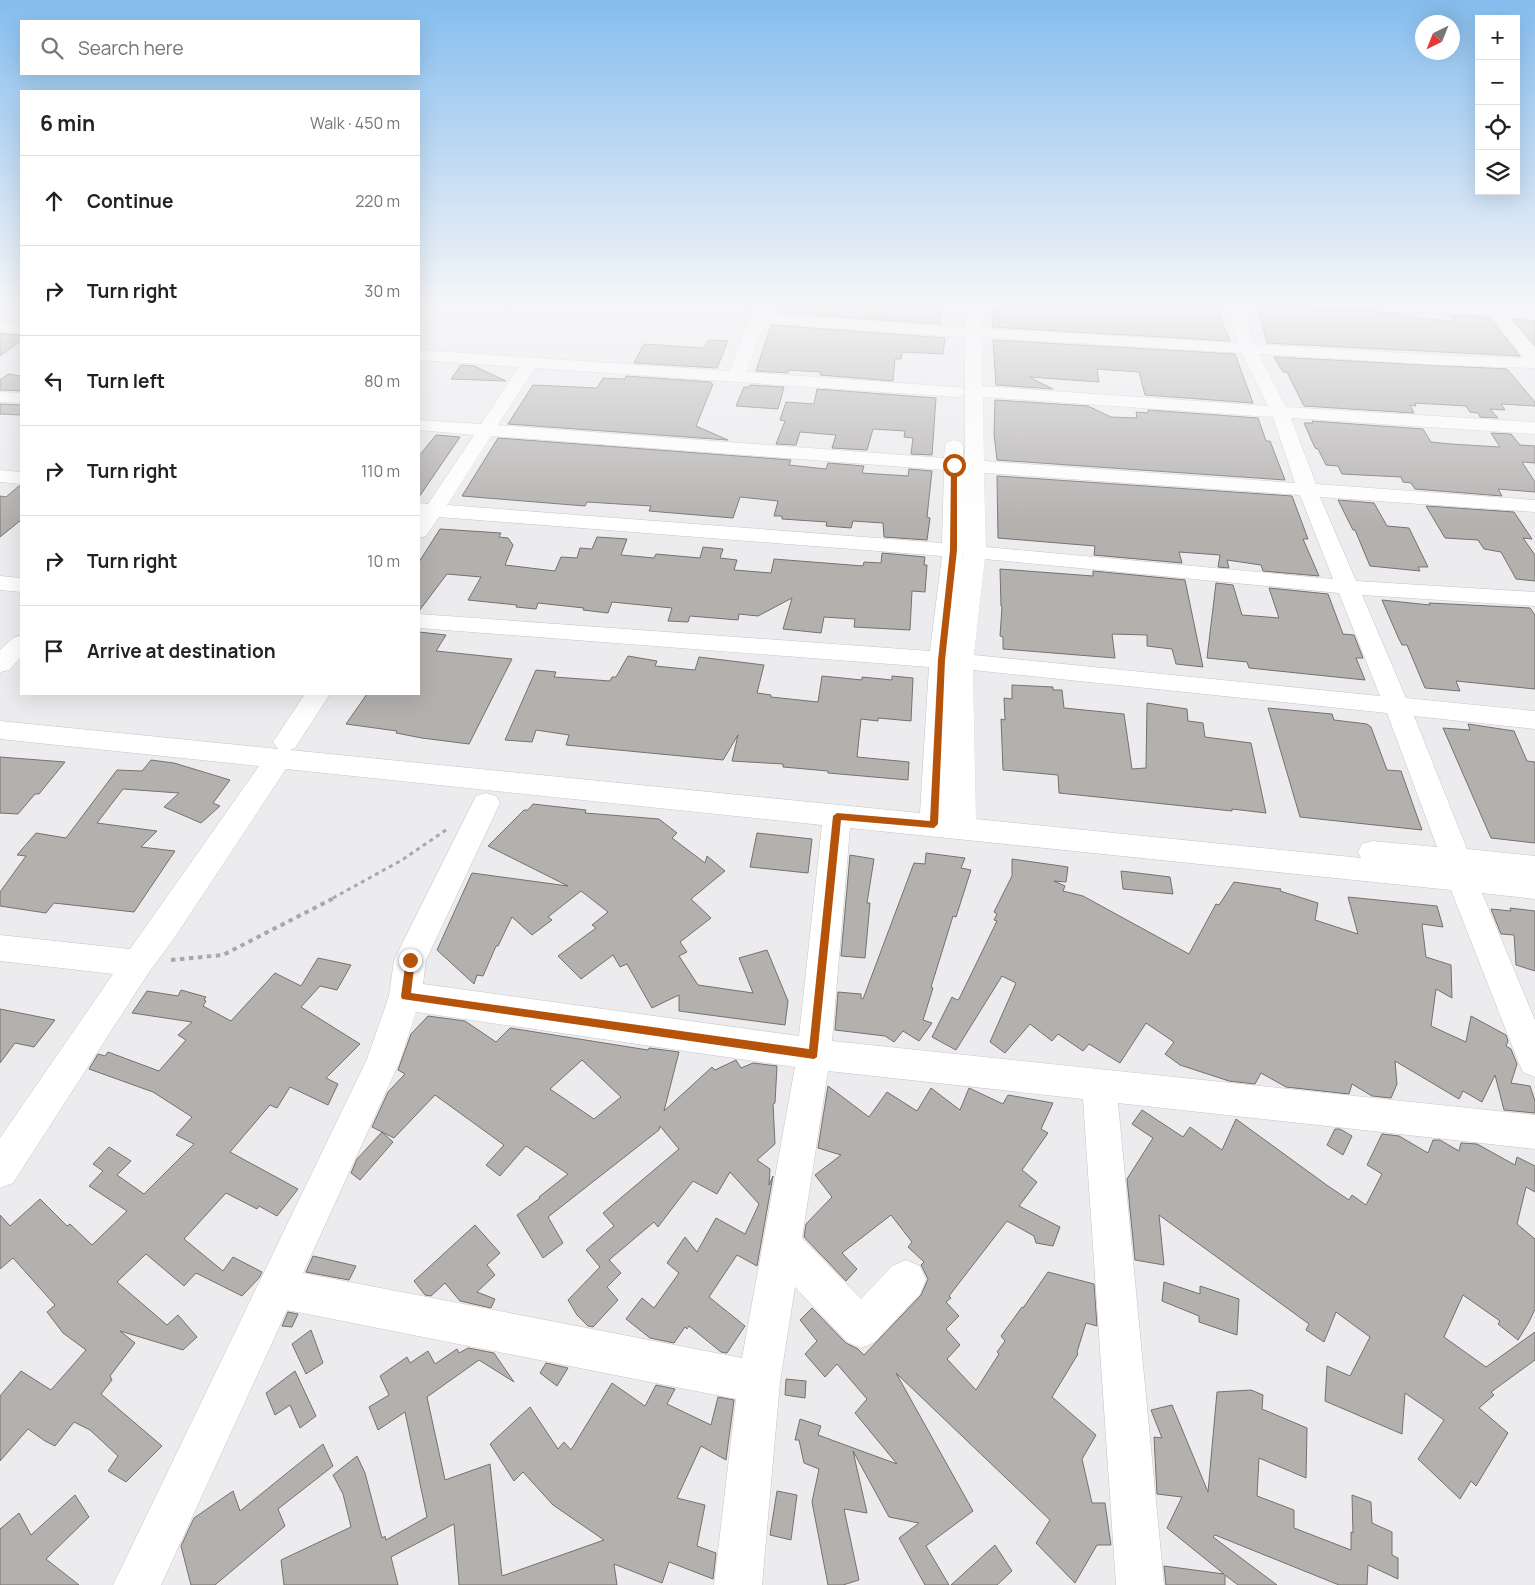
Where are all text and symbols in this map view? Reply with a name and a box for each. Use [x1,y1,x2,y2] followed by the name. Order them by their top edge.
[1415,15,1460,60] north arrow
[1475,15,1520,195] map controls
[1475,15,1520,60] button: +
[20,20,420,75] search box
[38,34,66,62] icon: search
[78,35,184,61] text: Search here
[1475,60,1520,105] button: −
[1475,105,1520,150] button: locate
[40,109,95,137] text: 6 min
[310,112,400,134] text: Walk · 450 m
[1475,150,1520,195] button: layers
[40,187,68,215] icon: ahead
[87,188,173,214] text: Continue
[355,190,400,212] text: 220 m
[40,277,68,305] icon: right
[87,278,177,304] text: Turn right
[365,280,400,302] text: 30 m
[40,367,68,395] icon: left
[87,368,165,394] text: Turn left
[364,370,400,392] text: 80 m
[943,454,966,477] route start
[40,457,68,485] icon: right
[87,458,177,484] text: Turn right
[361,460,400,482] text: 110 m
[40,547,68,575] icon: right
[87,548,177,574] text: Turn right
[367,550,400,572] text: 10 m
[40,637,68,665] icon: arrive
[87,638,276,664] text: Arrive at destination
[399,949,422,972] route end

